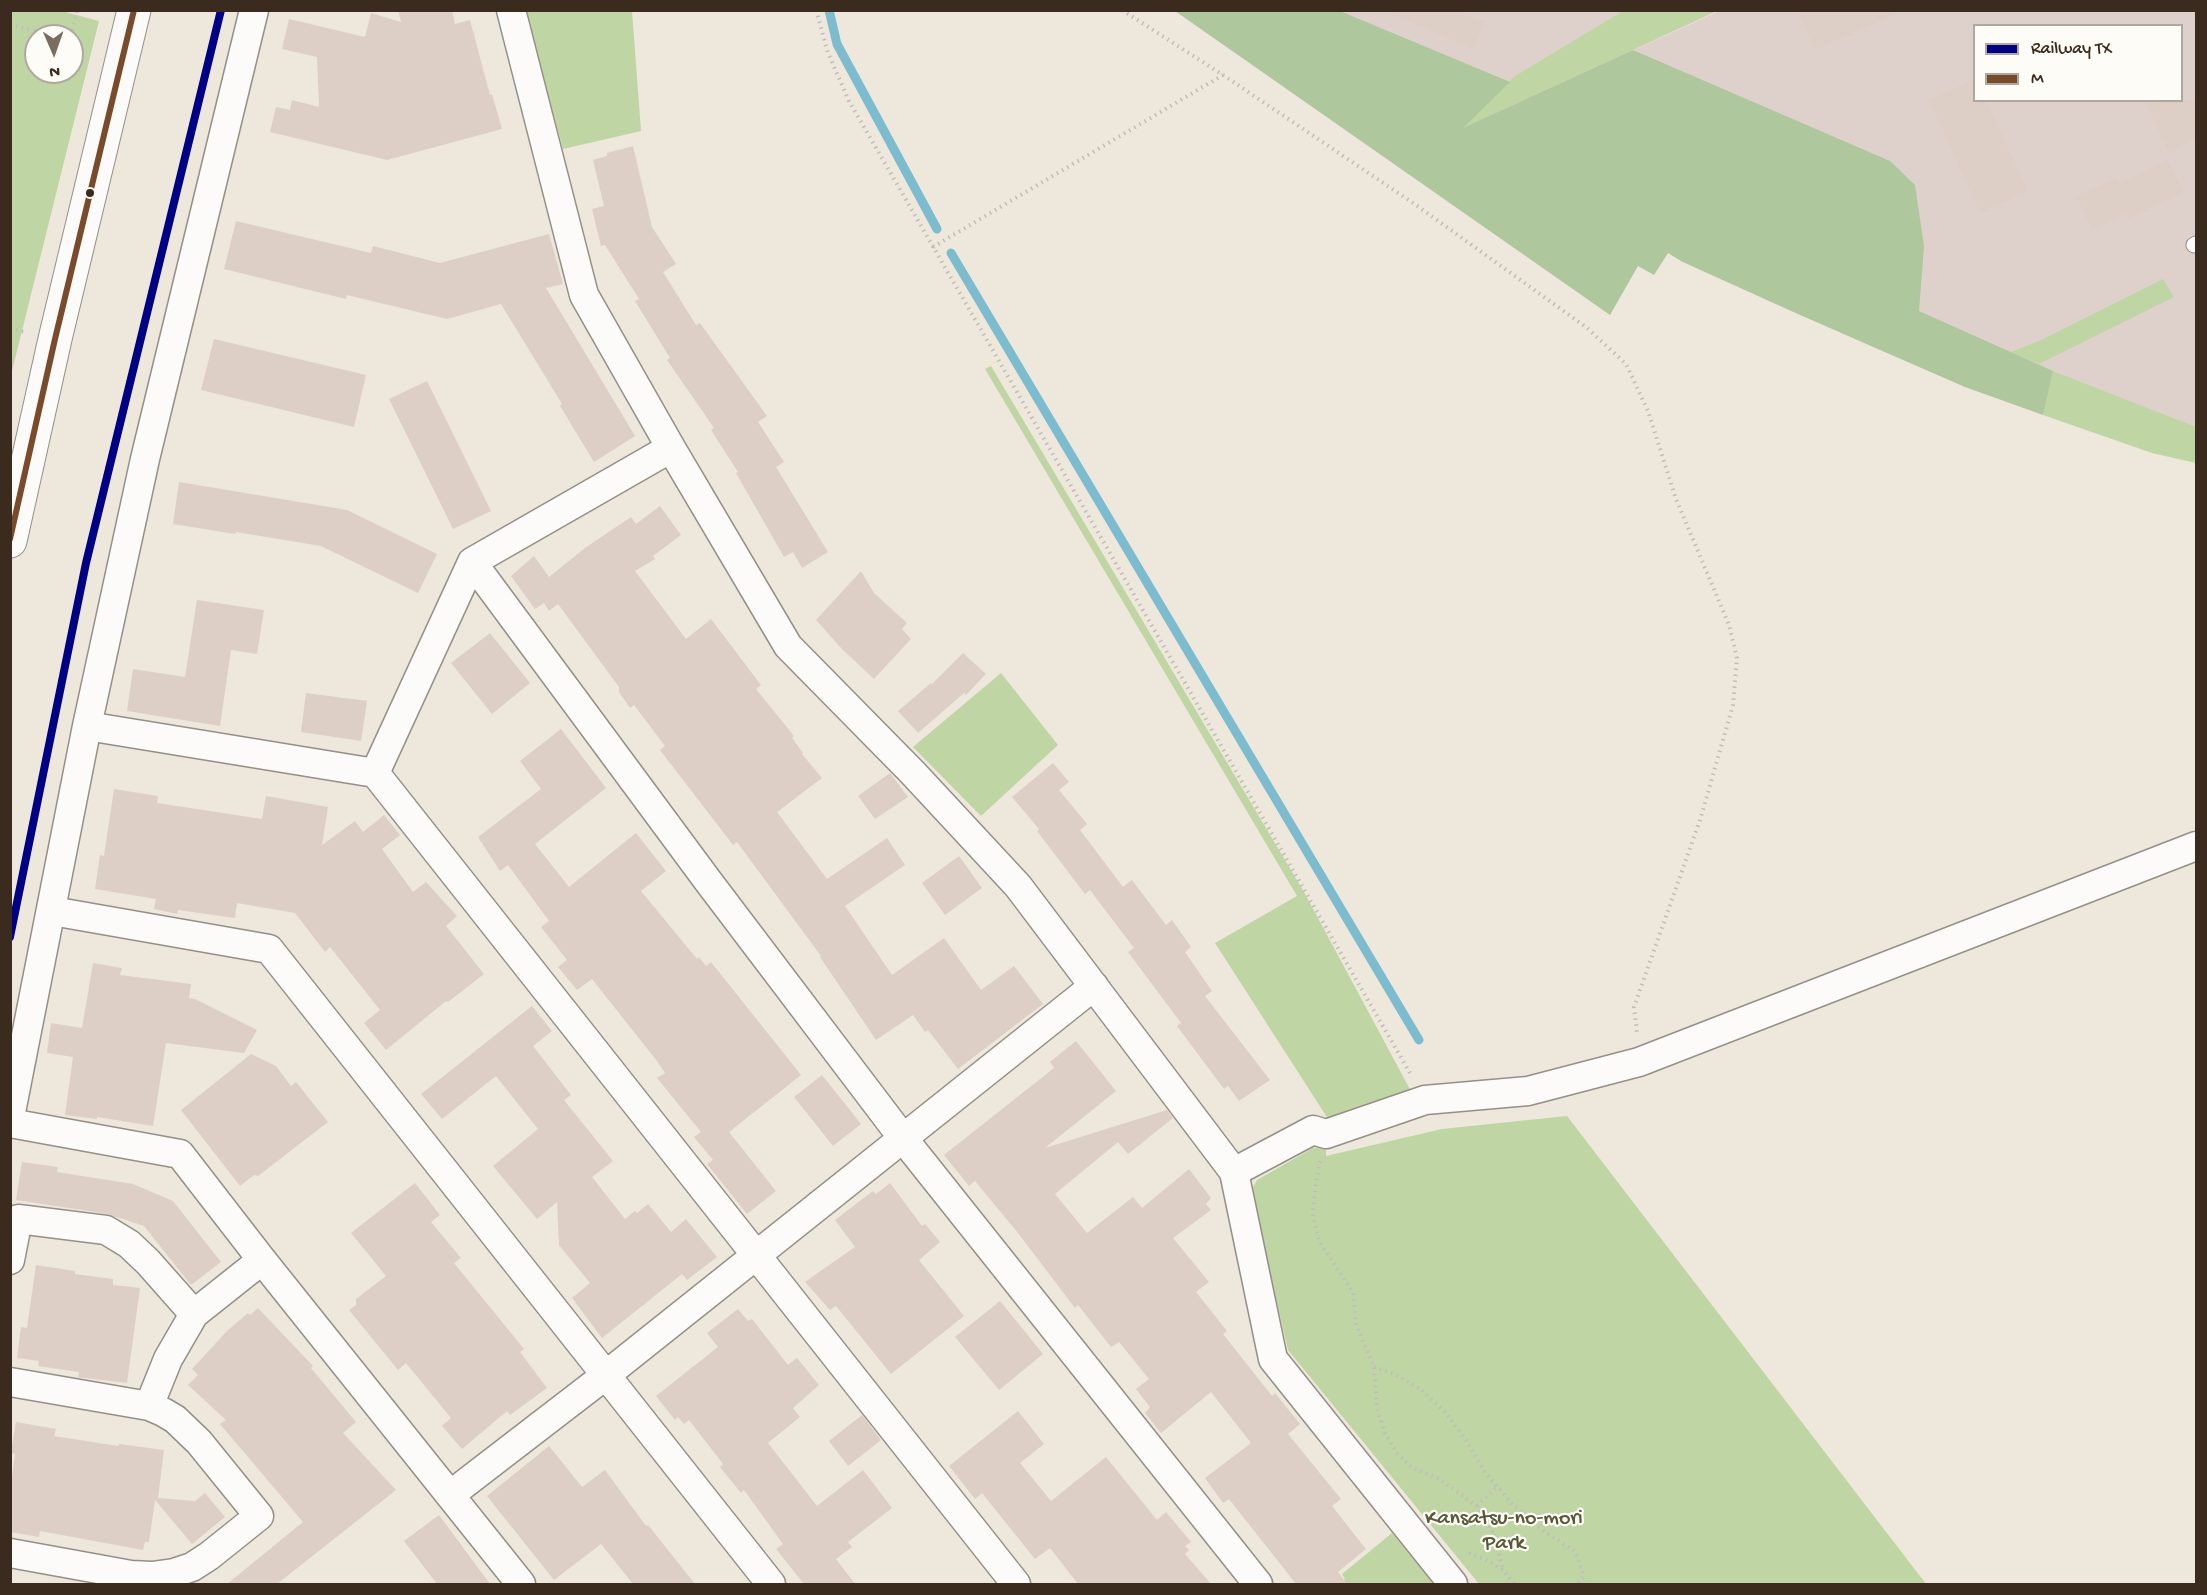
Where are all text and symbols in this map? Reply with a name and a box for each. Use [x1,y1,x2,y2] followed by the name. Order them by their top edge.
[24,24,84,84] north arrow
[1973,24,2183,102] legend
[2031,39,2112,60] text: Railway TX
[49,61,60,80] text: N
[2031,69,2044,90] text: M
[84,187,96,199] unlabelled marker
[1425,1507,1583,1558] park label: Kansatsu-no-mori Park

